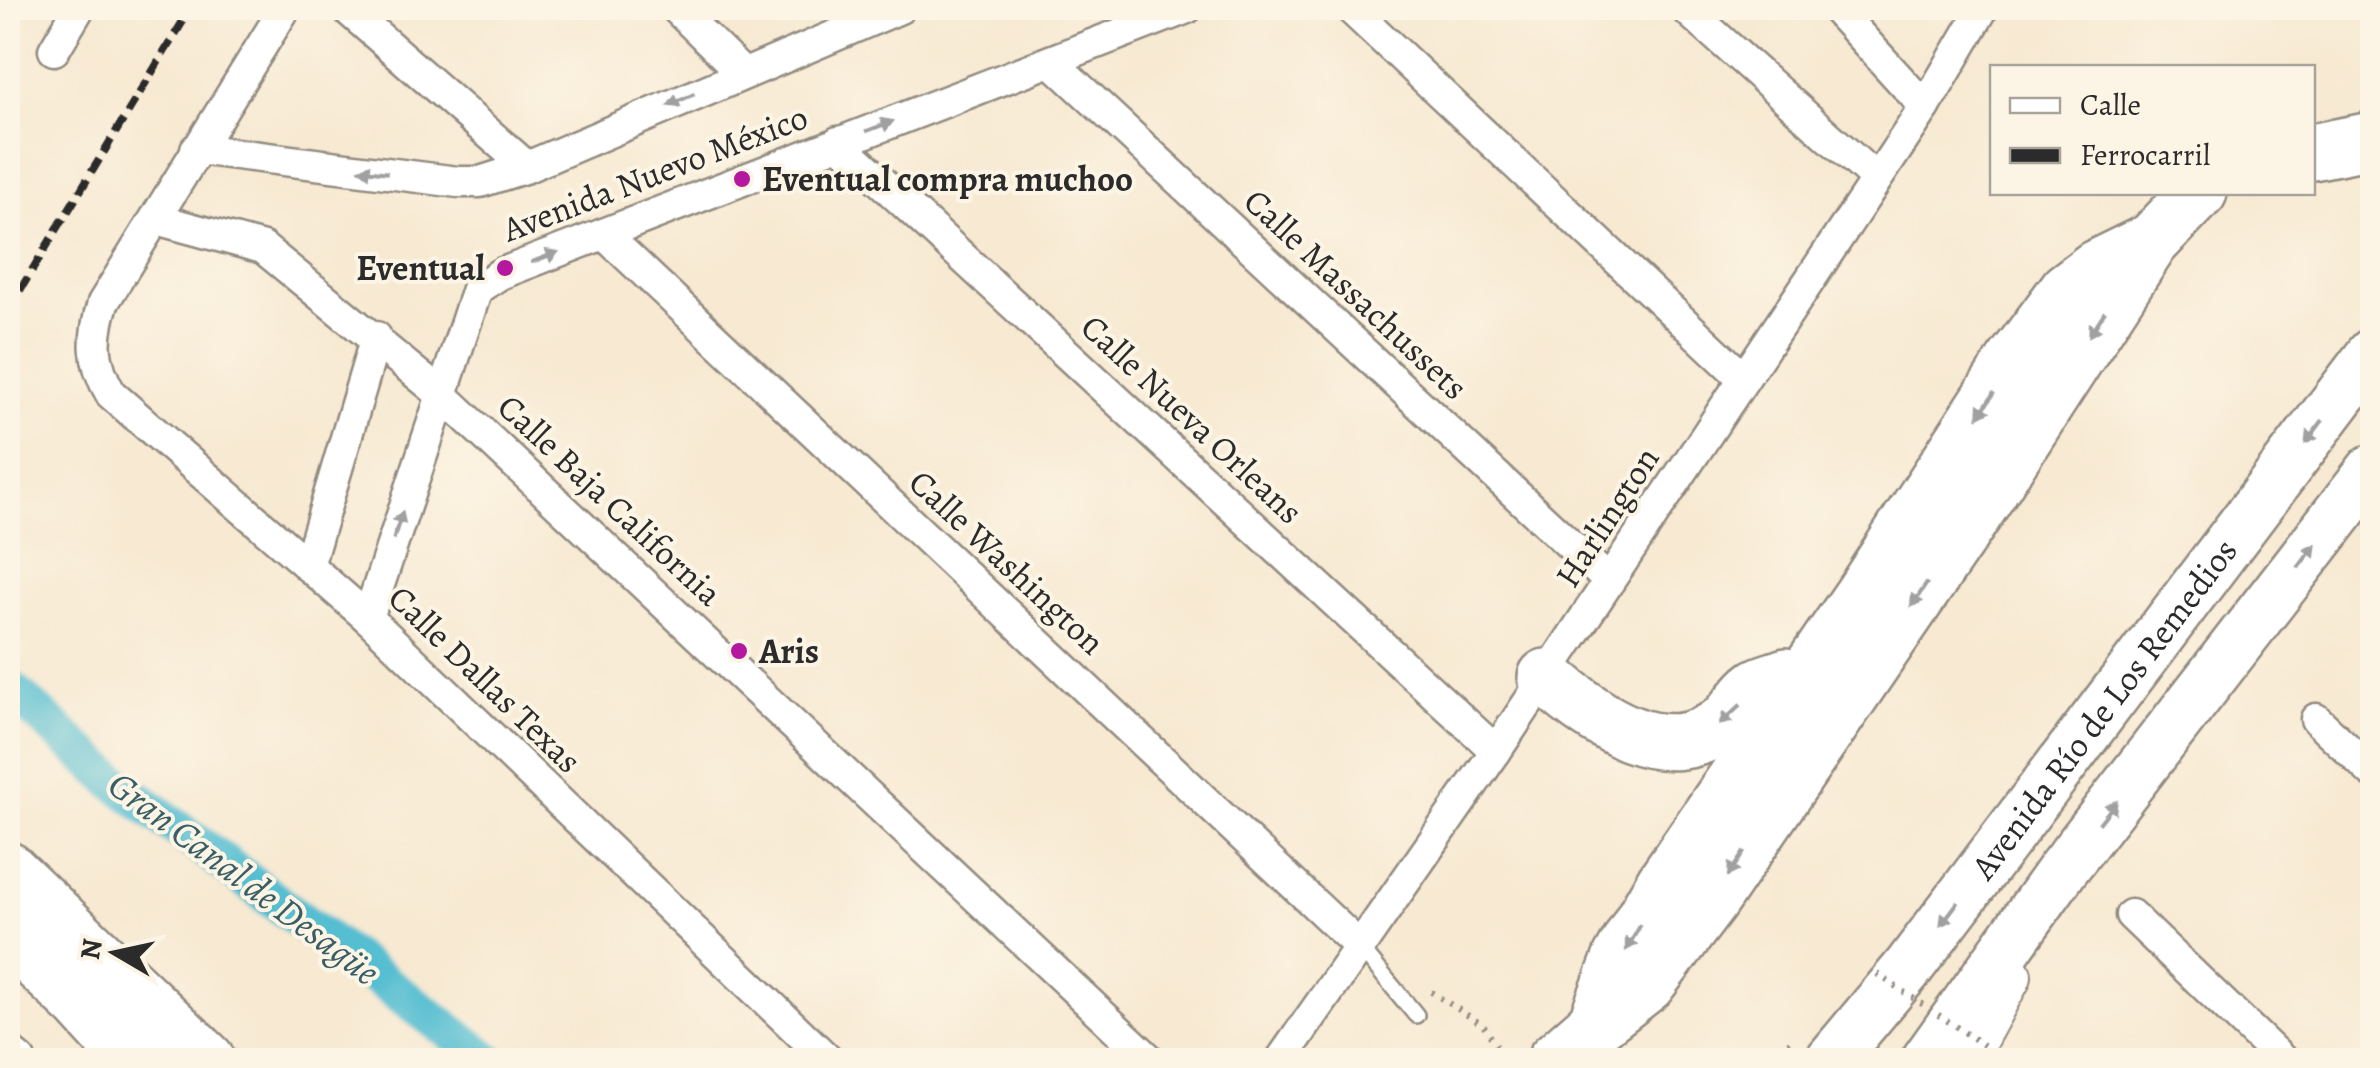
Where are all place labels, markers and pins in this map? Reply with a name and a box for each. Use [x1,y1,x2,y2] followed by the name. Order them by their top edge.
[762,155,1133,203] place label: Eventual compra muchoo
[731,168,753,190] marker: Eventual compra muchoo
[356,244,485,292] place label: Eventual
[494,257,516,279] marker: Eventual
[758,627,819,675] place label: Aris
[728,640,750,662] marker: Aris

